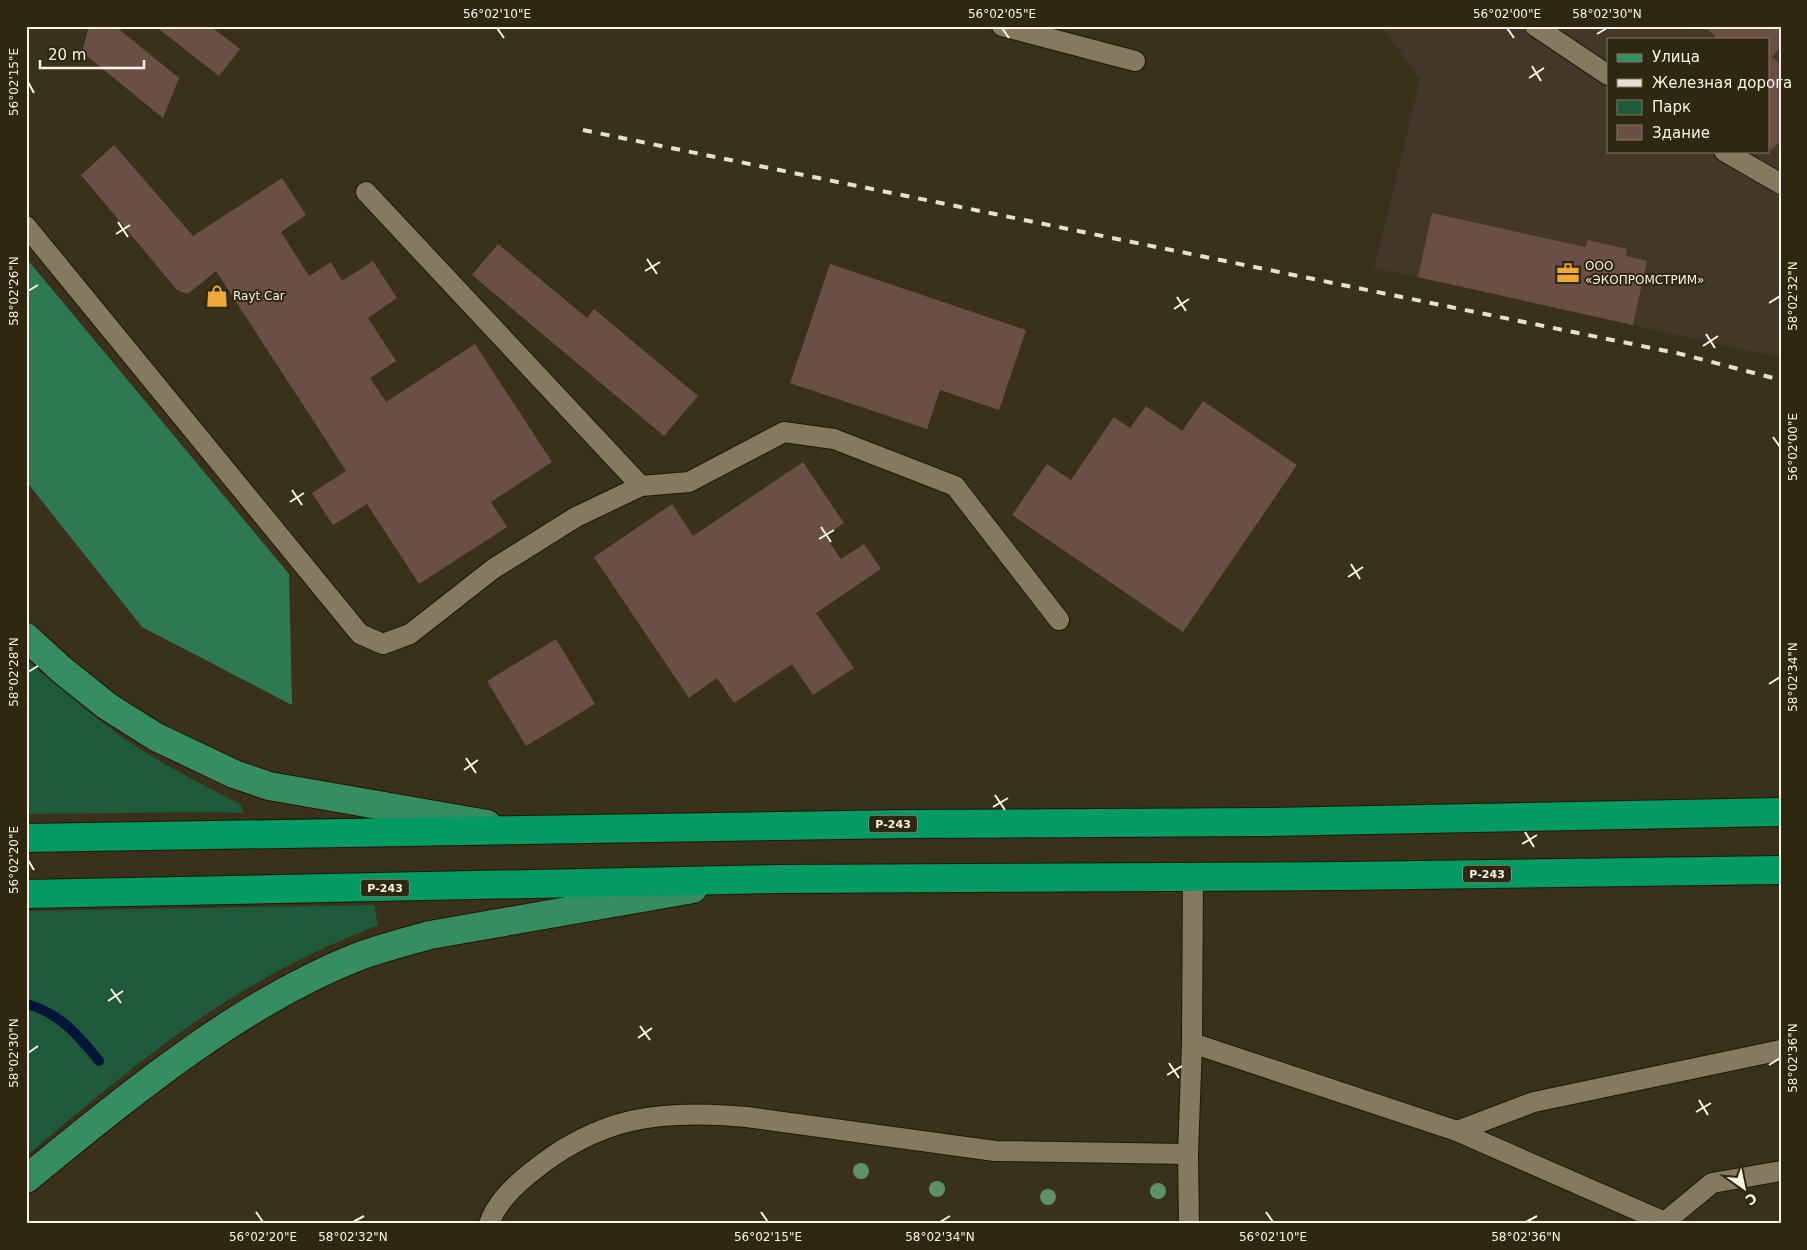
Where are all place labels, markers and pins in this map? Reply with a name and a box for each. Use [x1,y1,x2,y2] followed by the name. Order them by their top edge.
[1585,259,1704,287] place label: ООО «ЭКОПРОМСТРИМ»
[1555,260,1581,286] office icon: ООО «ЭКОПРОМСТРИМ»
[204,283,230,309] shop icon: Rayt Car
[233,289,285,303] place label: Rayt Car

